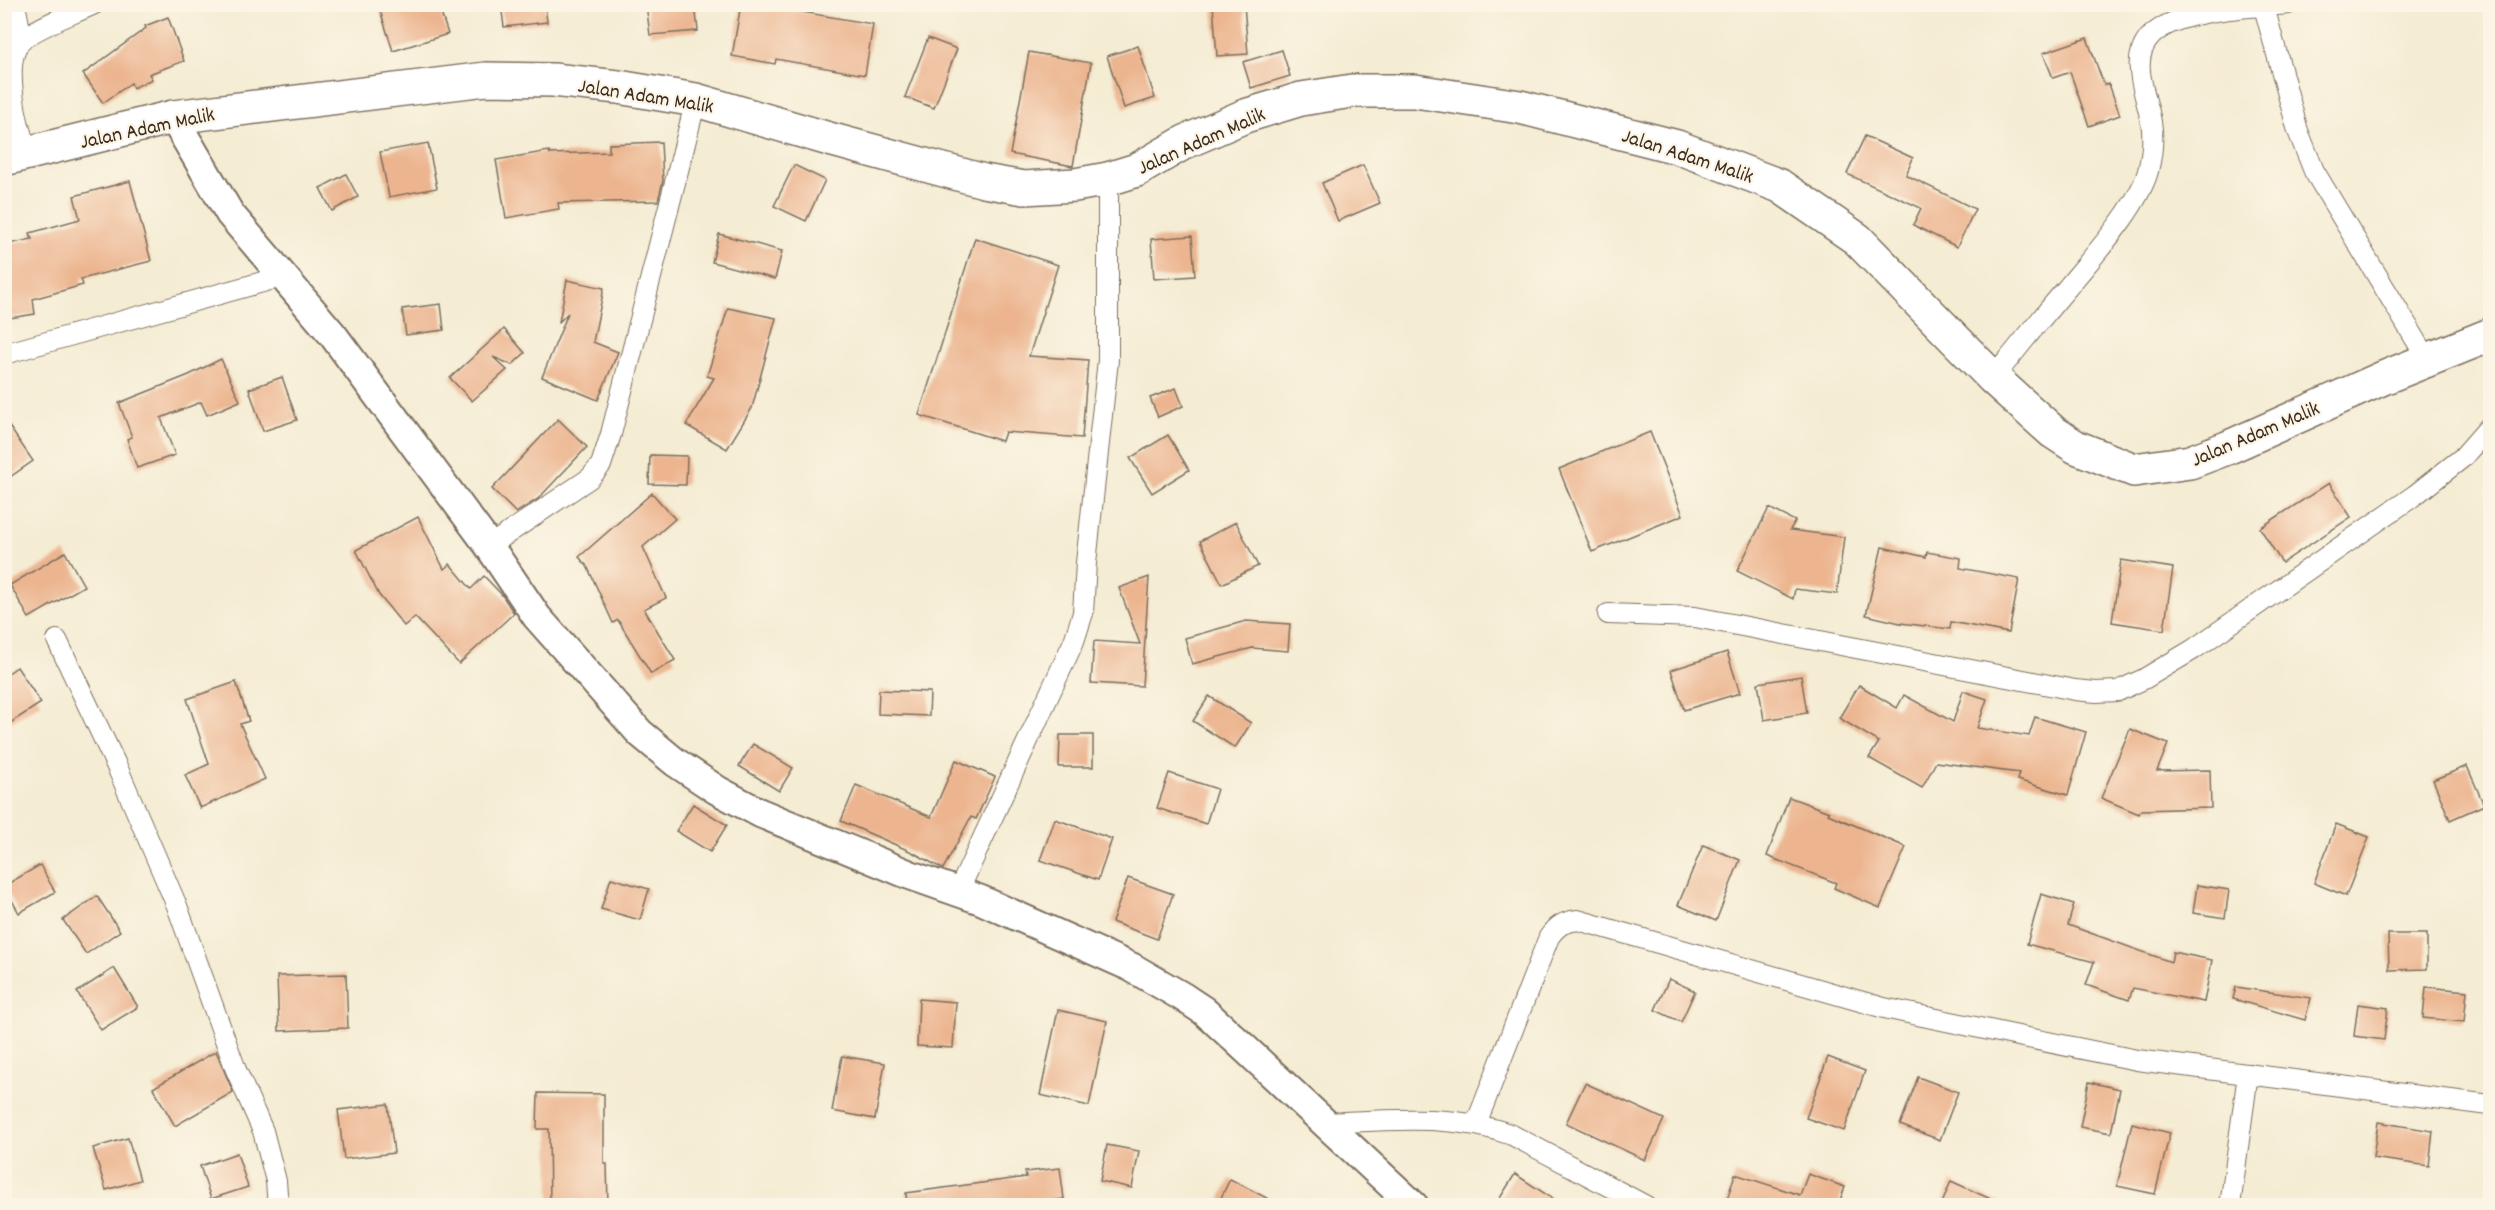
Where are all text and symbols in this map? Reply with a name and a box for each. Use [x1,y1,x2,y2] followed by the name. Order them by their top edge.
[576,72,715,123] street label: Jalan Adam Malik
[78,101,218,159] street label: Jalan Adam Malik
[1134,101,1271,184] street label: Jalan Adam Malik
[1617,122,1757,193] street label: Jalan Adam Malik
[2187,395,2325,476] street label: Jalan Adam Malik

